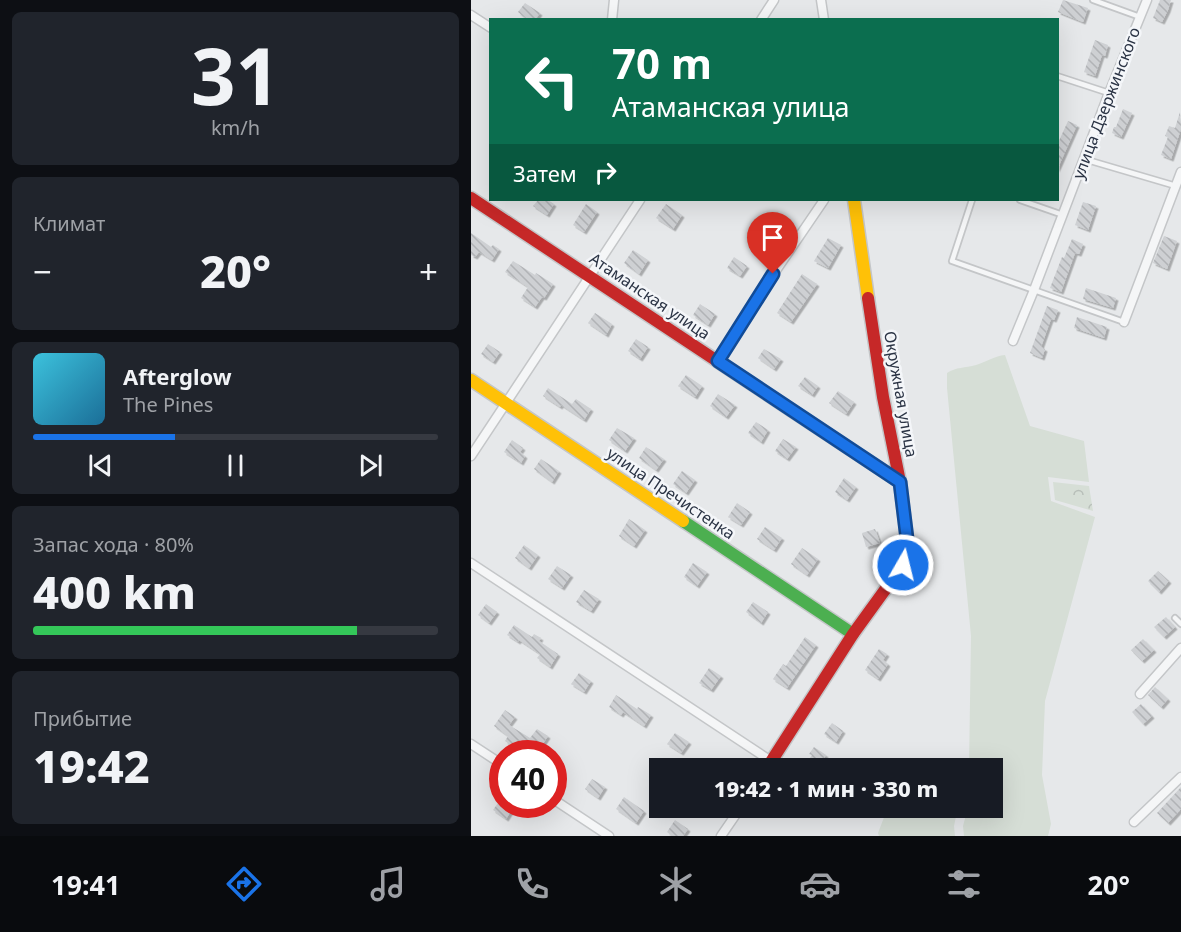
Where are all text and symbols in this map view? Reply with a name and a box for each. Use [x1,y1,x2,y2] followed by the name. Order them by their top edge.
[191,22,280,128] text: 31
[1067,24,1145,182] street label: улица Дзержинского
[612,34,712,91] text: 70 m
[513,42,591,120] icon: left
[612,88,850,125] text: Атаманская улица
[211,114,260,141] text: km/h
[589,156,622,189] icon: right
[513,158,577,188] text: Затем
[33,210,105,237] text: Климат
[747,212,798,274] pin
[756,221,789,254] icon: arrive
[200,240,271,301] text: 20°
[585,248,715,344] street label: Атаманская улица
[33,249,52,294] text: −
[419,249,438,294] text: +
[879,329,923,459] street label: Окружная улица
[123,361,232,391] text: Afterglow
[123,391,213,418] text: The Pines
[603,442,739,544] street label: улица Пречистенка
[84,449,117,482] icon: previous
[219,449,252,482] icon: pause
[354,449,387,482] icon: next
[33,531,194,558] text: Запас хода · 80%
[871,533,935,597] position arrow
[33,561,196,622] text: 400 km
[33,705,132,732] text: Прибытие
[33,735,150,796] text: 19:42
[489,740,567,818] speed limit sign: 40
[714,773,938,803] text: 19:42 · 1 мин · 330 m
[223,863,265,905] icon: directions
[367,863,409,905] icon: music
[511,863,553,905] icon: phone
[655,863,697,905] icon: climate
[799,863,841,905] icon: car
[943,863,985,905] icon: filters
[51,866,120,903] text: 19:41
[1088,866,1130,903] text: 20°

